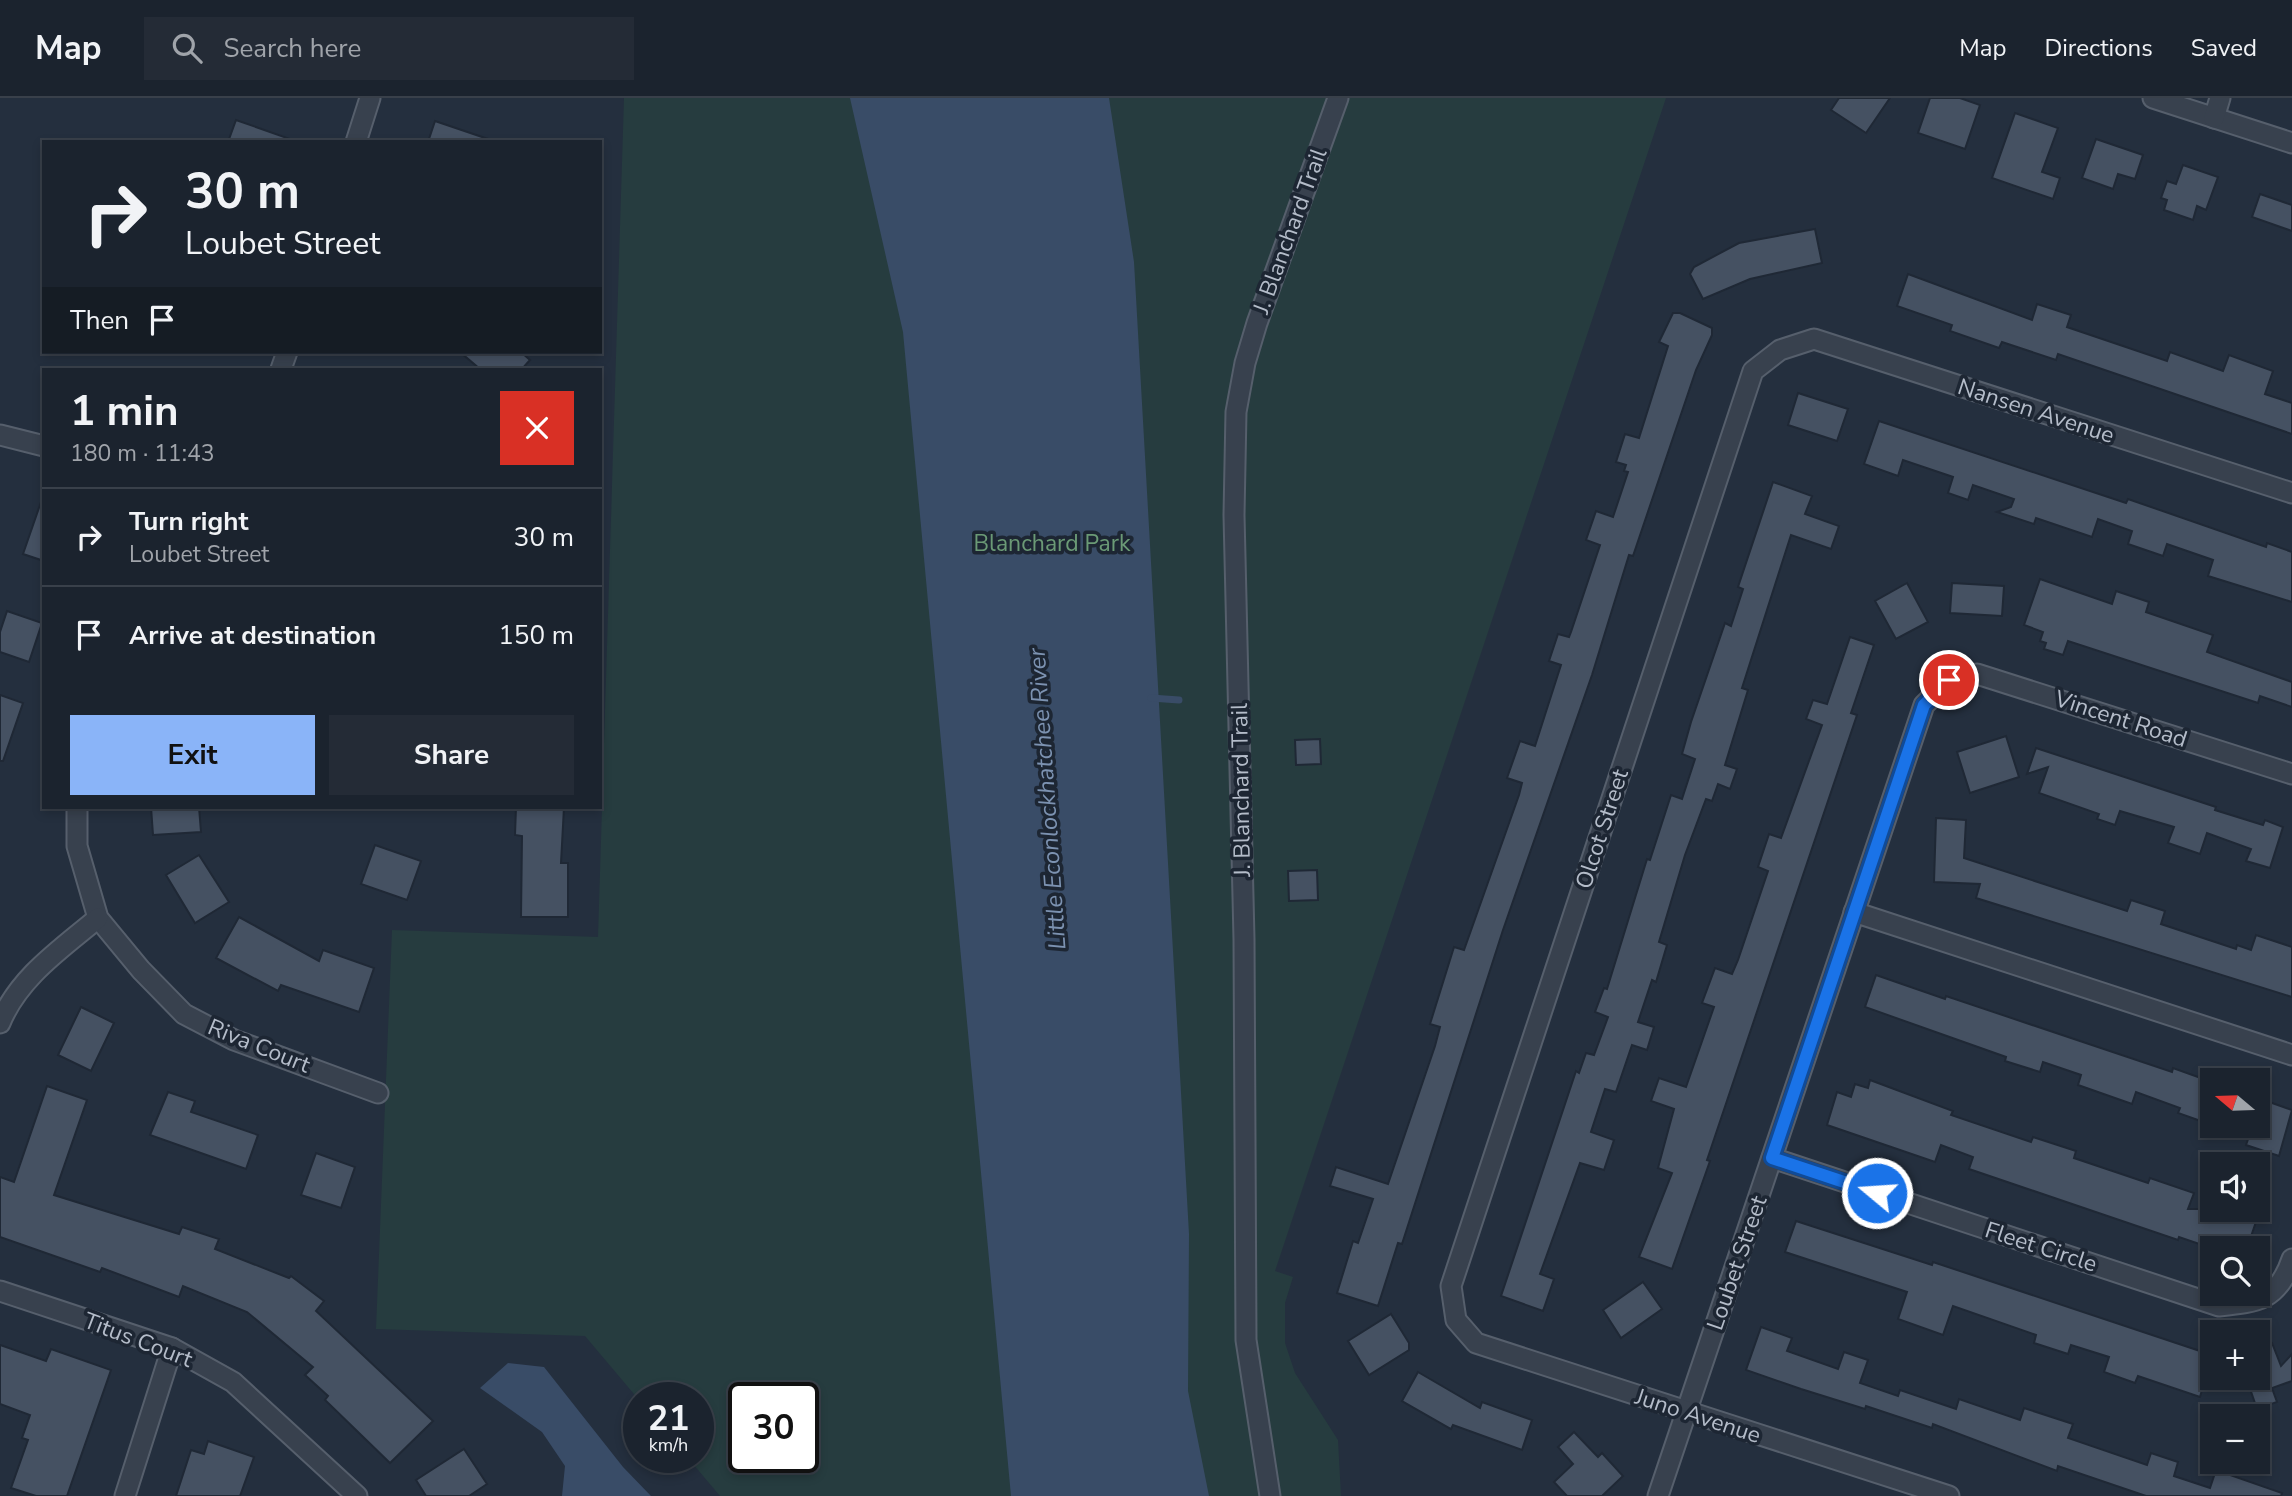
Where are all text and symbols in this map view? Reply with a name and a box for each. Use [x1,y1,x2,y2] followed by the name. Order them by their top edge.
[144,17,634,80] search box
[35,26,102,71] text: Map
[168,29,206,67] icon: search
[224,31,361,66] text: Search here
[1959,32,2006,64] text: Map
[2044,32,2153,64] text: Directions
[2191,32,2257,64] text: Saved
[1245,144,1334,319] street label: J. Blanchard Trail
[185,158,300,225] text: 30 m
[70,168,161,259] icon: right
[185,222,380,265] text: Loubet Street
[143,301,181,339] icon: arrive
[70,303,129,338] text: Then
[1954,371,2118,451] street label: Nansen Avenue
[70,383,179,440] text: 1 min
[500,391,574,465] button: close
[70,438,215,469] text: 180 m · 11:43
[129,504,248,539] text: Turn right
[70,518,108,556] icon: right
[514,520,574,555] text: 30 m
[974,528,1131,559] park label: Blanchard Park
[129,539,269,570] text: Loubet Street
[70,616,108,654] icon: arrive
[129,618,376,653] text: Arrive at destination
[498,618,574,653] text: 150 m
[1020,646,1074,951] water label: Little Econlockhatchee River
[1919,650,1979,710] pin
[1930,661,1968,699] icon: arrive
[2050,683,2191,755] street label: Vincent Road
[1224,703,1258,878] street label: J. Blanchard Trail
[70,715,315,795] button: Exit
[329,715,574,795] button: Share
[1568,764,1636,893] street label: Olcot Street
[203,1011,316,1081] street label: Riva Court
[2200,1068,2270,1138] north arrow
[2200,1068,2270,1474] map controls
[2200,1152,2270,1222] button: sound
[1840,1156,1914,1230] position arrow
[1699,1191,1775,1334] street label: Loubet Street
[1981,1214,2101,1280] street label: Fleet Circle
[2200,1236,2270,1306] button: search
[79,1305,198,1375] street label: Titus Court
[2200,1320,2270,1390] button: +
[1630,1381,1765,1451] street label: Juno Avenue
[728,1382,819,1473] speed limit sign: 30
[647,1395,690,1442] text: 21
[2200,1404,2270,1474] button: −
[649,1433,688,1457] text: km/h

